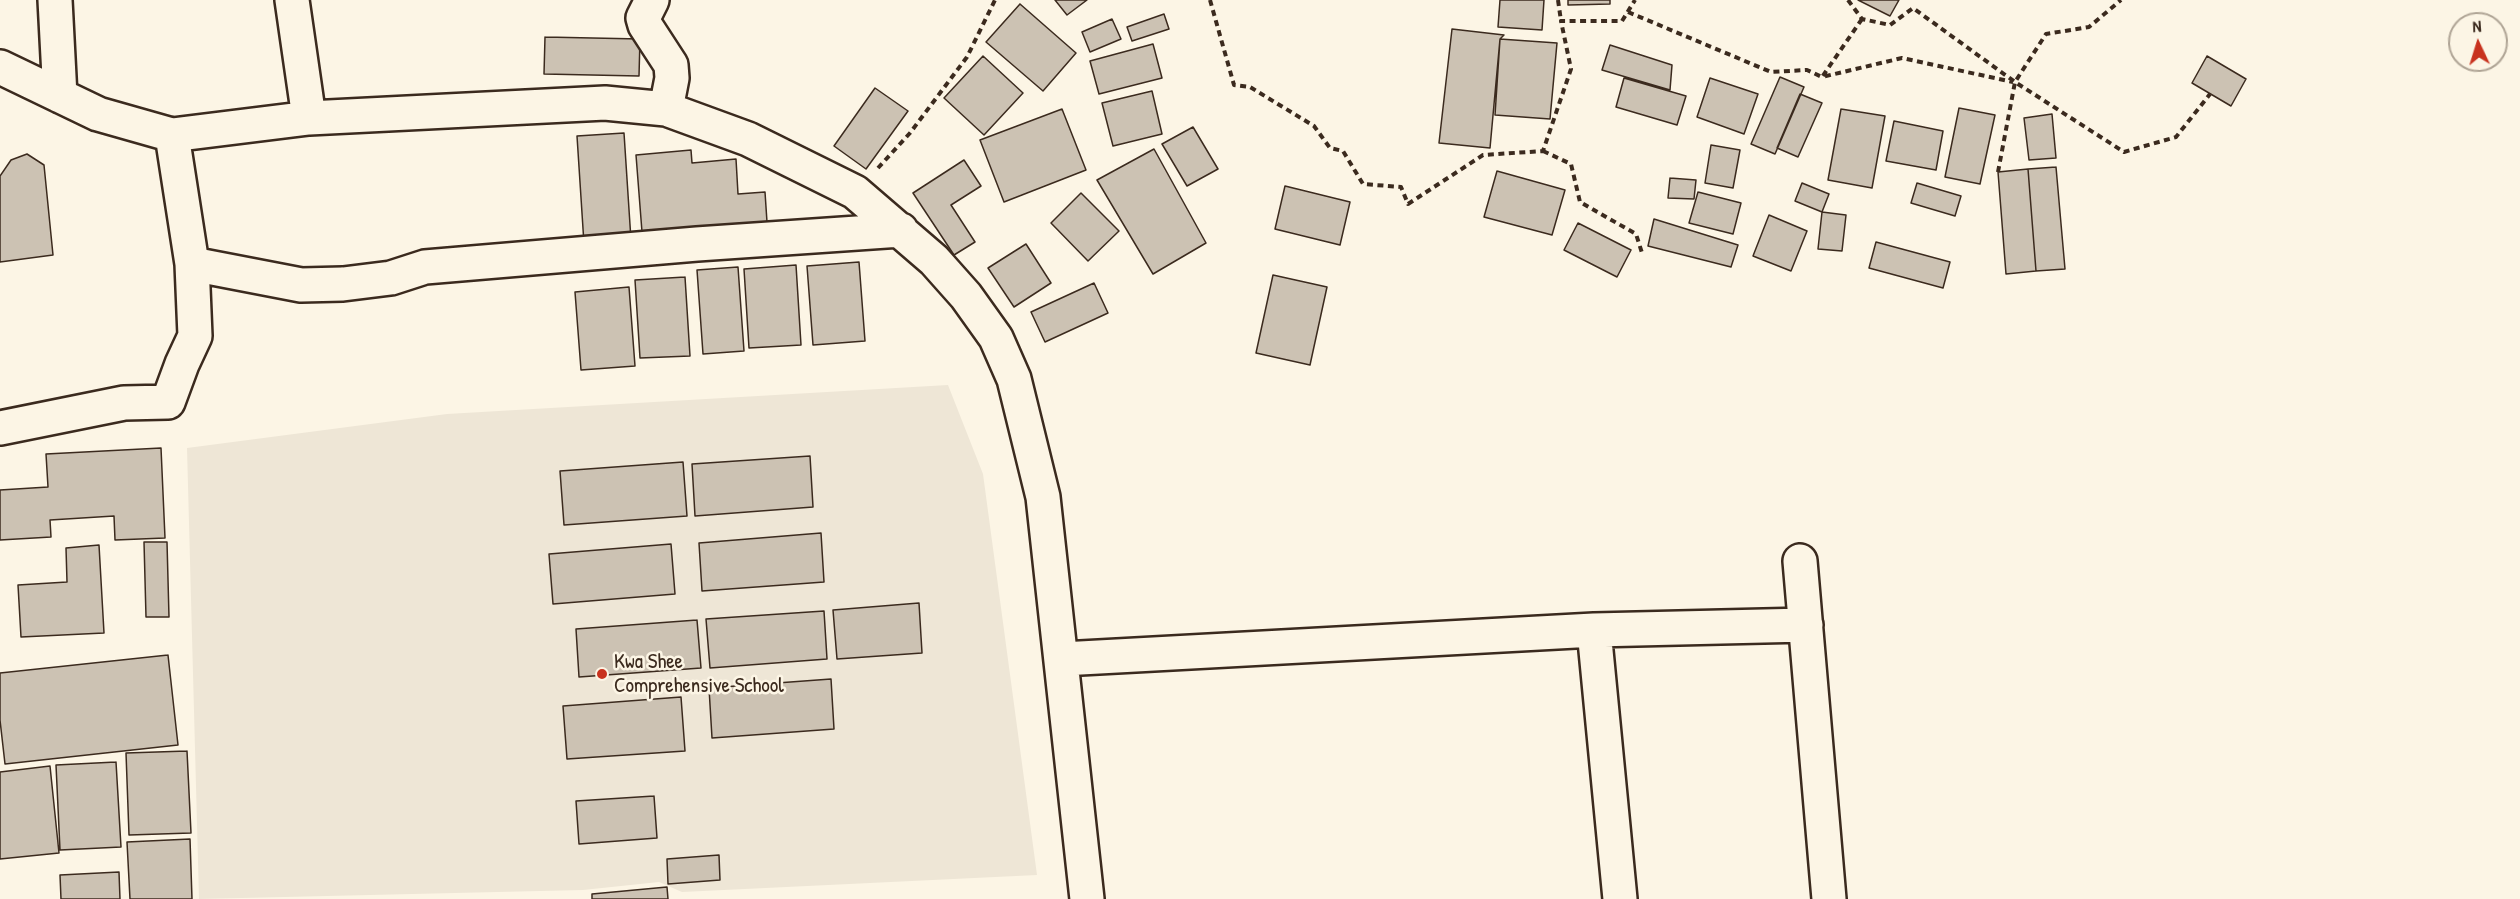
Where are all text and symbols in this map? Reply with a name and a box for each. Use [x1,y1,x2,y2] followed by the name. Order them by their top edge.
[2448,12,2508,72] north arrow
[2472,15,2482,37] text: N
[614,649,784,699] place label: Kwa Shee Comprehensive School
[595,667,609,681] marker: Kwa Shee Comprehensive School

